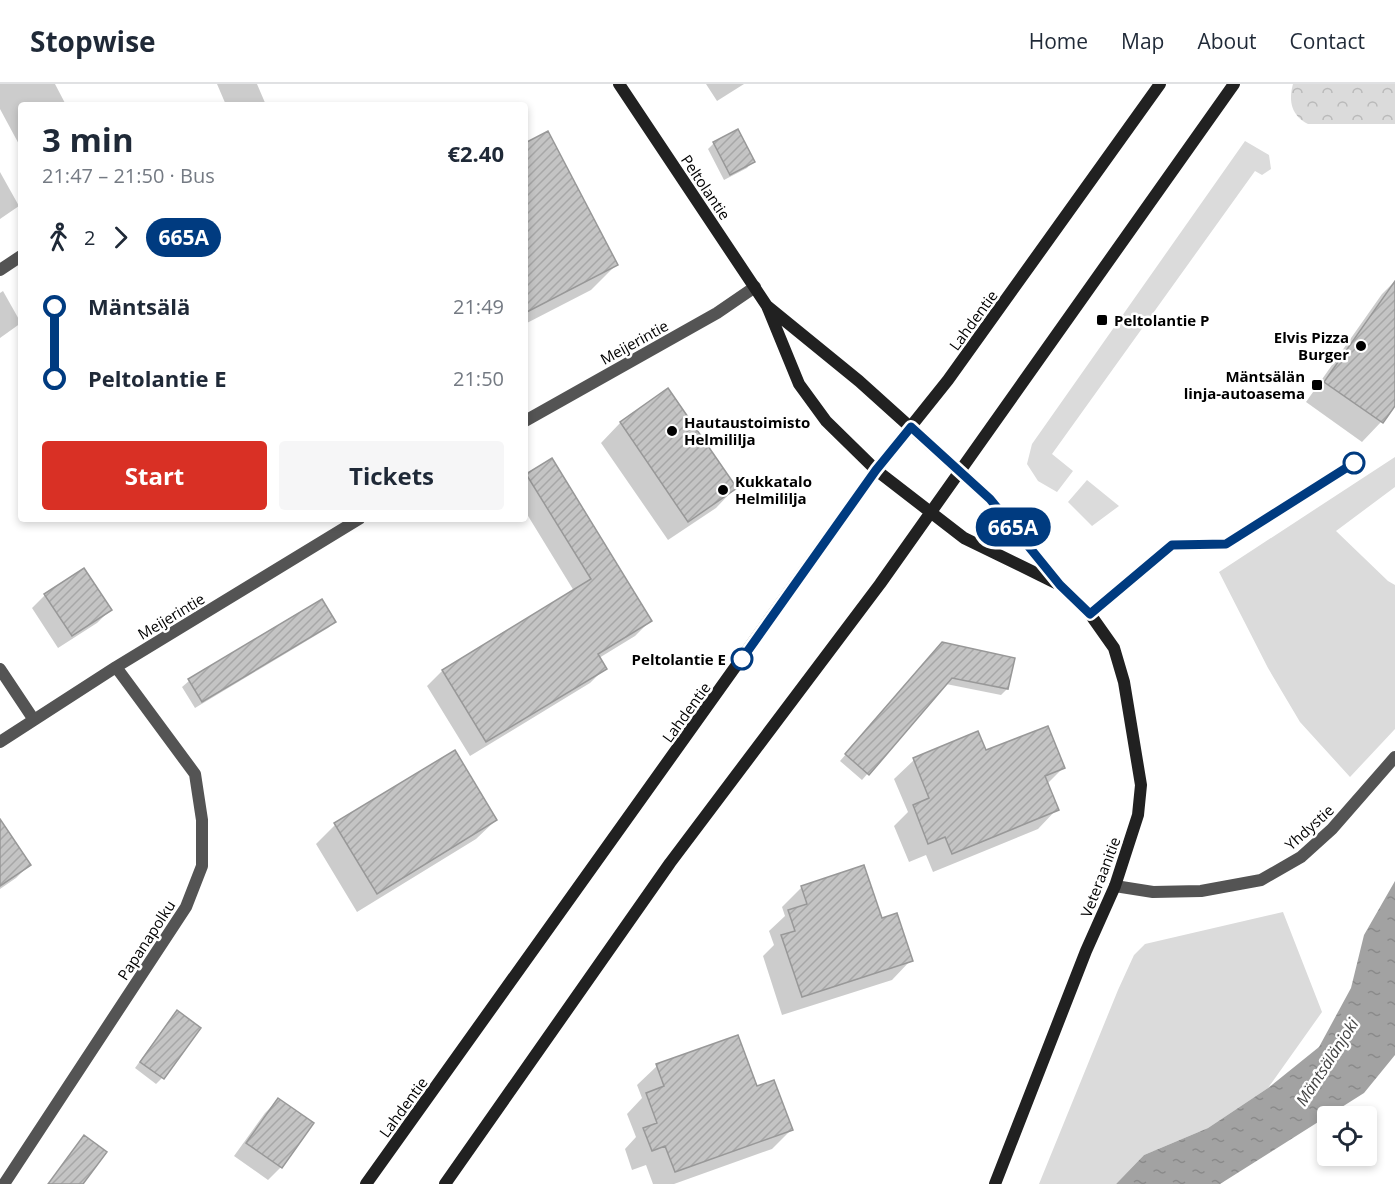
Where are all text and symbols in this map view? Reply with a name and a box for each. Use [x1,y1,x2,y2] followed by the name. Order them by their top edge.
[30,22,156,60] text: Stopwise
[1029,27,1088,55] text: Home
[1121,27,1164,55] text: Map
[1197,27,1257,55] text: About
[1290,27,1365,55] text: Contact
[42,117,134,162] text: 3 min
[447,138,504,168] text: €2.40
[677,151,735,223] street label: Peltolantie
[42,162,215,189] text: 21:47 – 21:50 · Bus
[42,221,75,254] icon: walk
[104,221,137,254] icon: forward
[158,223,209,251] text: 665A
[84,224,95,251] text: 2
[944,286,1002,354] street label: Lahdentie
[88,291,190,321] text: Mäntsälä
[453,293,504,320] text: 21:49
[1114,310,1209,330] place label: Peltolantie P
[1095,313,1109,327] marker: Peltolantie P
[597,315,671,369] street label: Meijerintie
[1274,327,1349,364] place label: Elvis Pizza Burger
[1354,339,1368,353] marker: Elvis Pizza Burger
[88,363,226,393] text: Peltolantie E
[453,365,504,392] text: 21:50
[1184,366,1305,403] place label: Mäntsälän linja-autoasema
[1310,378,1324,392] marker: Mäntsälän linja-autoasema
[684,412,810,449] place label: Hautaustoimisto Helmililja
[665,424,679,438] marker: Hautaustoimisto Helmililja
[42,441,267,510] button: Start
[279,441,504,510] button: Tickets
[1343,452,1365,474] unlabelled marker
[735,471,812,508] place label: Kukkatalo Helmililja
[716,483,730,497] marker: Kukkatalo Helmililja
[971,508,1055,546] line badge: 665A
[988,513,1038,541] text: 665A
[134,588,208,644] street label: Meijerintie
[731,648,753,670] marker: Peltolantie E
[632,649,726,669] place label: Peltolantie E
[657,678,715,746] street label: Lahdentie
[1280,800,1338,854] street label: Yhdystie
[1076,834,1124,920] street label: Veteraanitie
[113,896,179,984] street label: Papanapolku
[1291,1013,1364,1110] water label: Mäntsälänjoki
[374,1073,432,1141] street label: Lahdentie
[1317,1106,1377,1166] map controls
[1317,1106,1377,1166] button: locate

